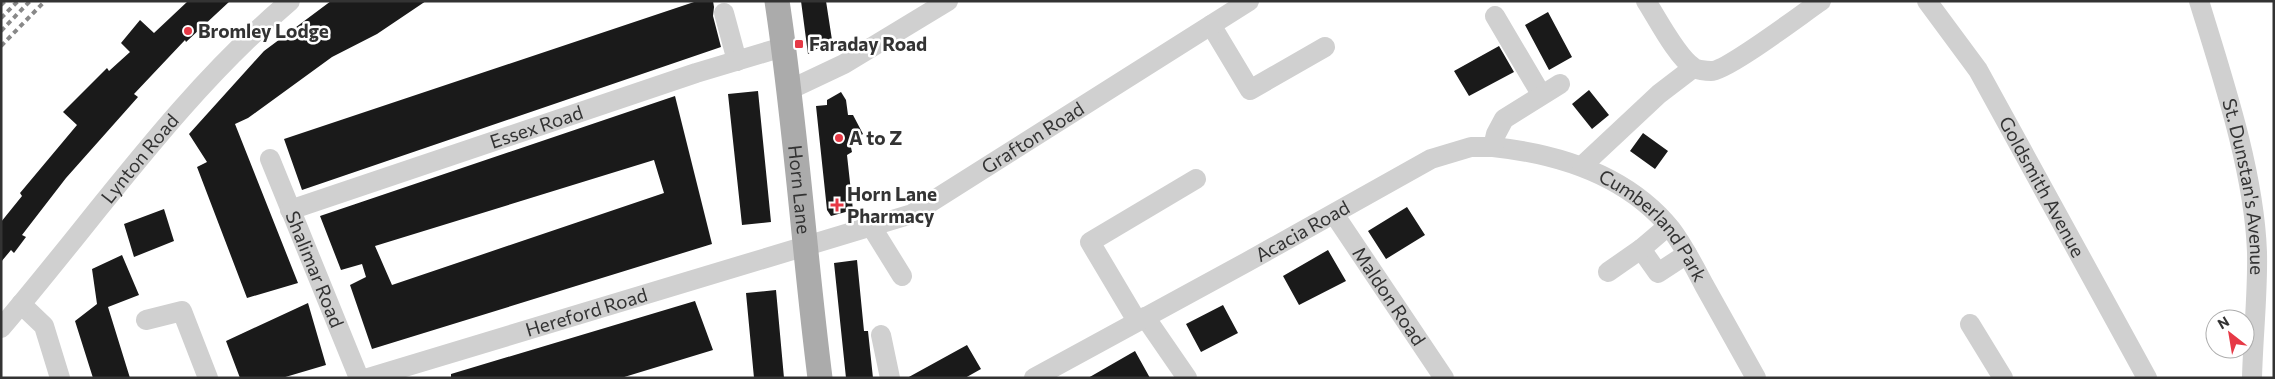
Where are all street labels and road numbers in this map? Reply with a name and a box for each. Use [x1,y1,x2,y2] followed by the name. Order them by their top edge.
[977,96,1088,178] street label: Grafton Road
[2218,96,2269,275] street label: St. Dunstan's Avenue
[487,100,586,153] street label: Essex Road
[96,109,183,207] street label: Lynton Road
[1995,112,2090,261] street label: Goldsmith Avenue
[784,144,816,235] street label: Horn Lane
[1595,164,1712,285] street label: Cumberland Park
[1251,195,1353,266] street label: Acacia Road
[281,207,349,331] street label: Shalimar Road
[1348,242,1431,350] street label: Maldon Road
[522,282,650,341] street label: Hereford Road

